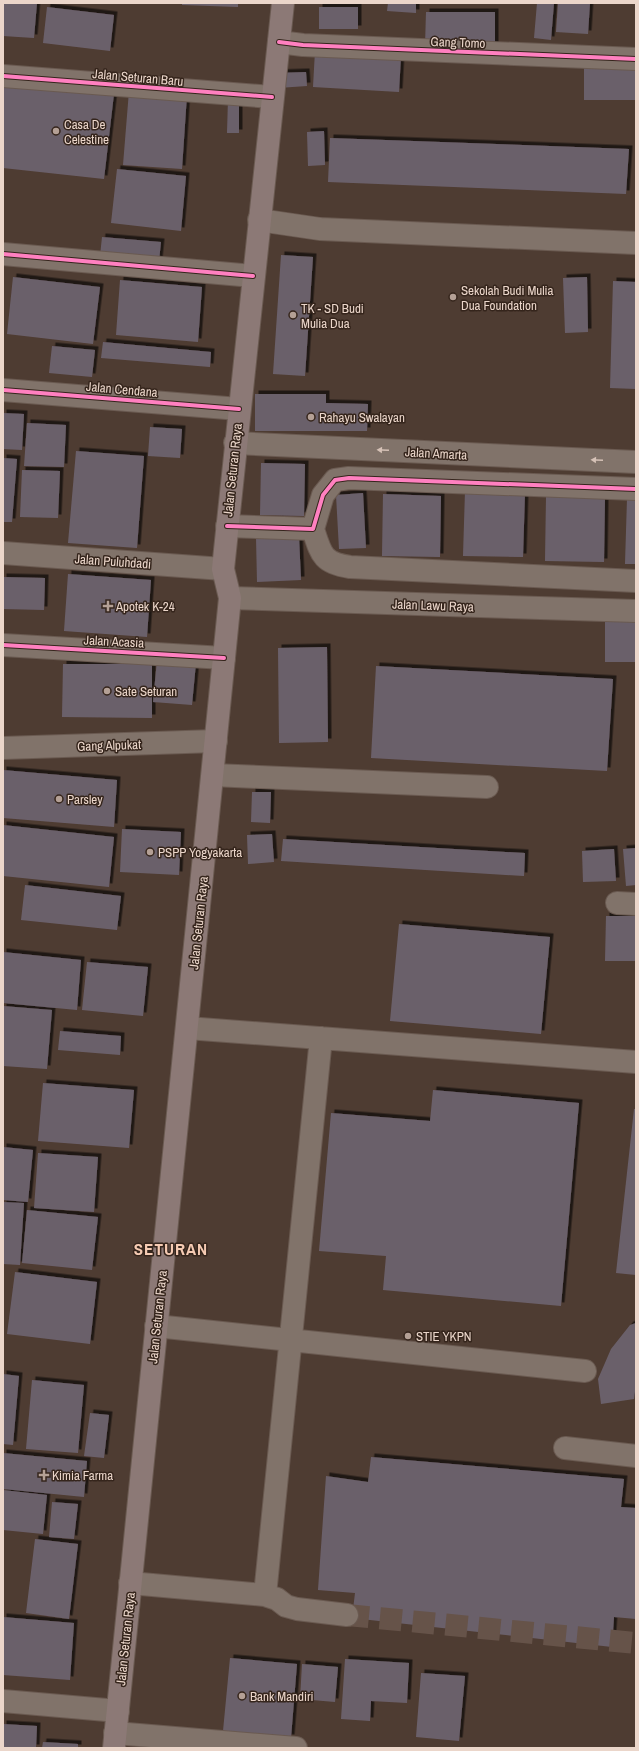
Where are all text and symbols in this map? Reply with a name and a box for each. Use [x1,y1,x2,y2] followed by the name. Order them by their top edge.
[430,33,486,52] street label: Gang Tomo
[92,65,184,90] street label: Jalan Seturan Baru
[64,116,109,148] place label: Casa De Celestine
[51,126,61,136] marker: Casa De Celestine
[461,282,554,314] place label: Sekolah Budi Mulia Dua Foundation
[448,292,458,302] marker: Sekolah Budi Mulia Dua Foundation
[301,300,364,332] place label: TK - SD Budi Mulia Dua
[288,310,298,320] marker: TK - SD Budi Mulia Dua
[85,378,158,401] street label: Jalan Cendana
[319,409,405,426] place label: Rahayu Swalayan
[306,412,316,422] marker: Rahayu Swalayan
[219,423,246,518] street label: Jalan Seturan Raya
[404,443,468,464] street label: Jalan Amarta
[376,447,389,453] one-way arrow
[591,457,603,464] one-way arrow
[74,550,152,573] street label: Jalan Puluhdadi
[392,596,474,615] street label: Jalan Lawu Raya
[115,598,175,615] place label: Apotek K-24
[103,601,113,611] marker: Apotek K-24
[83,631,145,652] street label: Jalan Acasia
[115,683,177,700] place label: Sate Seturan
[102,686,112,696] marker: Sate Seturan
[77,736,141,755] street label: Gang Alpukat
[67,791,103,808] place label: Parsley
[54,794,64,804] marker: Parsley
[158,844,242,861] place label: PSPP Yogyakarta
[145,847,155,857] marker: PSPP Yogyakarta
[185,876,212,971] street label: Jalan Seturan Raya
[134,1237,208,1260] district label: SETURAN
[144,1270,171,1365] street label: Jalan Seturan Raya
[416,1328,472,1345] place label: STIE YKPN
[403,1331,413,1341] marker: STIE YKPN
[52,1467,113,1484] place label: Kimia Farma
[39,1470,49,1480] marker: Kimia Farma
[112,1592,139,1687] street label: Jalan Seturan Raya
[250,1688,313,1705] place label: Bank Mandiri
[237,1691,247,1701] marker: Bank Mandiri

